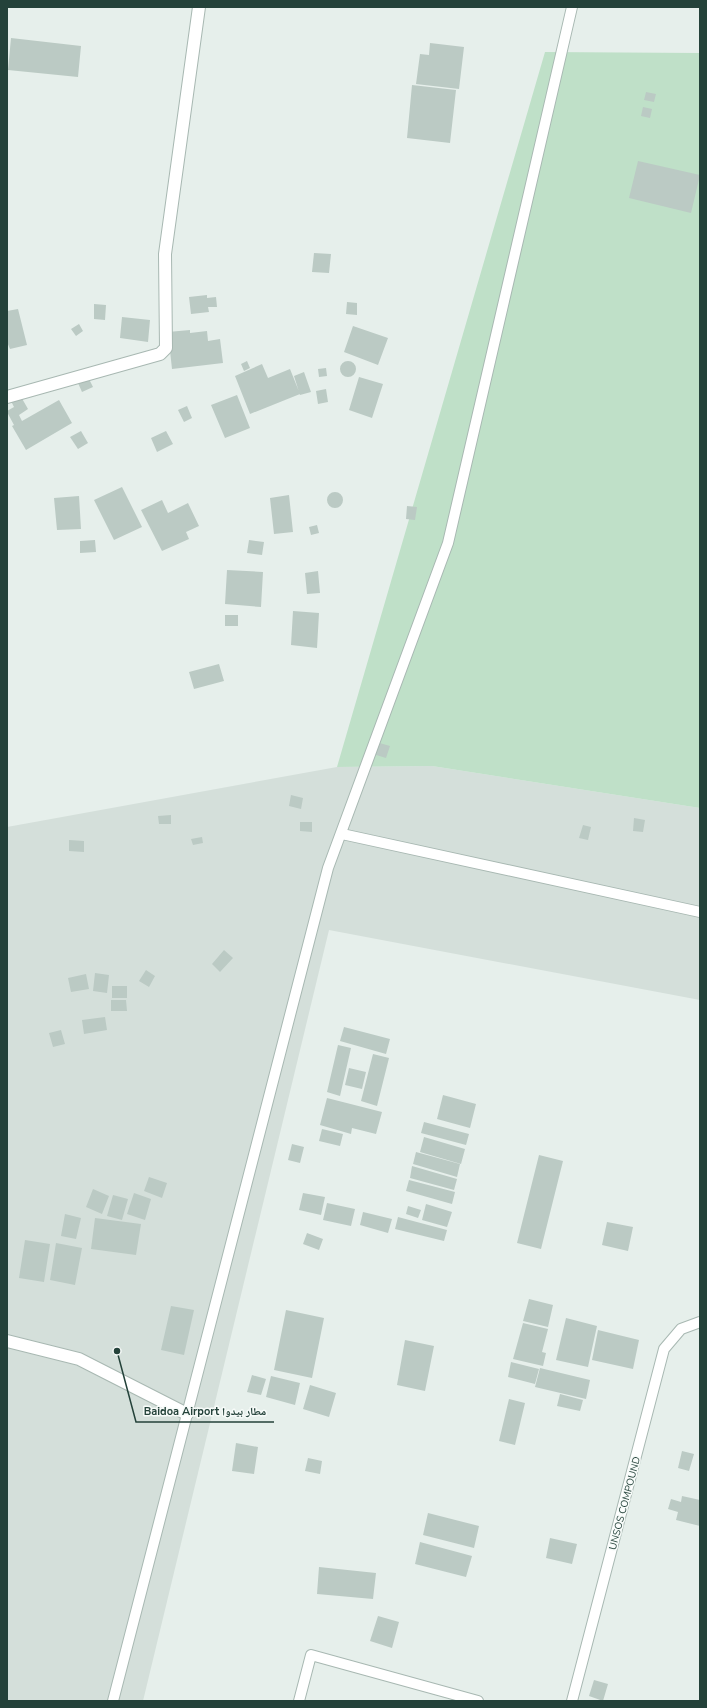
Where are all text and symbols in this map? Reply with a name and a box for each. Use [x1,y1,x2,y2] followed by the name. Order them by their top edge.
[136,1399,274,1422] callout: Baidoa Airport مطار بيدوا
[144,1404,266,1419] text: Baidoa Airport مطار بيدوا
[606,1455,644,1551] street label: UNSOS COMPOUND

